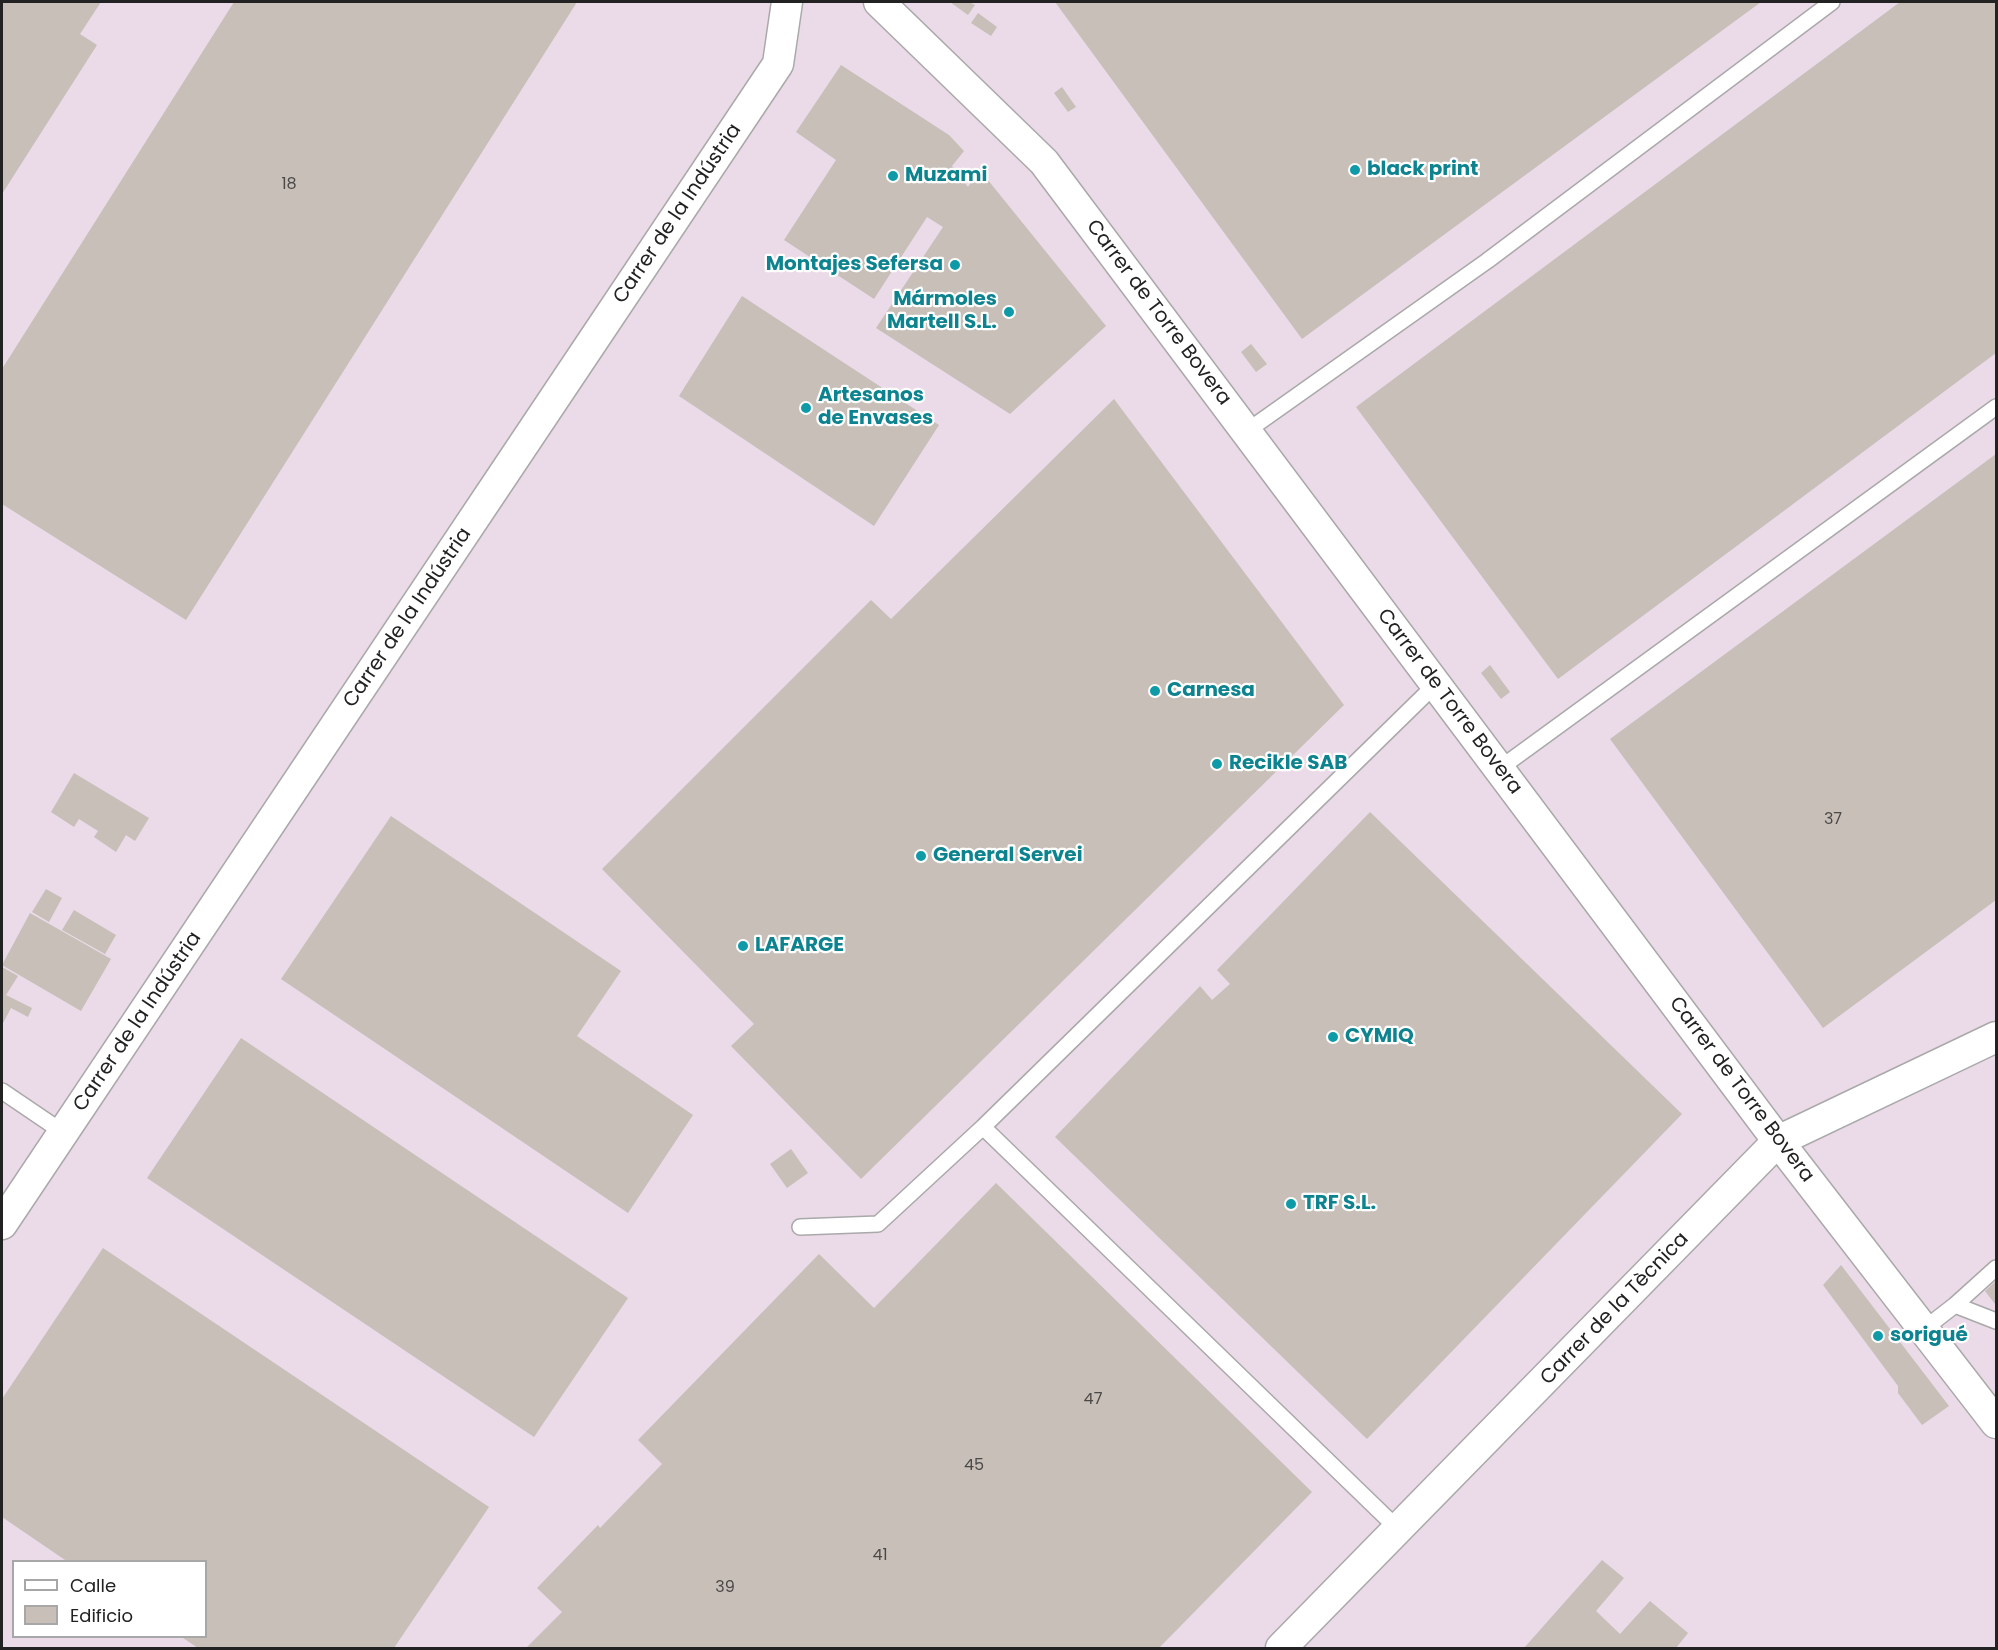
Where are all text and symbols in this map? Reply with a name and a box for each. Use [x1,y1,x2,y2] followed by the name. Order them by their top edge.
[609,120,747,308] street label: Carrer de la Indústria
[1367,158,1478,182] place label: black print
[1348,163,1362,177] marker: black print
[905,164,987,188] place label: Muzami
[886,169,900,183] marker: Muzami
[281,175,297,195] house number: 18
[1080,215,1236,411] street label: Carrer de Torre Bovera
[766,253,943,277] place label: Montajes Sefersa
[948,258,962,272] marker: Montajes Sefersa
[887,288,997,335] place label: Mármoles Martell S.L.
[1002,305,1016,319] marker: Mármoles Martell S.L.
[818,384,933,431] place label: Artesanos de Envases
[799,401,813,415] marker: Artesanos de Envases
[339,524,477,712] street label: Carrer de la Indústria
[1371,604,1527,800] street label: Carrer de Torre Bovera
[1167,679,1255,703] place label: Carnesa
[1148,684,1162,698] marker: Carnesa
[1229,752,1347,776] place label: Recikle SAB
[1210,757,1224,771] marker: Recikle SAB
[1824,810,1842,830] house number: 37
[933,844,1083,868] place label: General Servei
[914,849,928,863] marker: General Servei
[69,928,207,1116] street label: Carrer de la Indústria
[755,934,844,958] place label: LAFARGE
[736,939,750,953] marker: LAFARGE
[1663,992,1819,1188] street label: Carrer de Torre Bovera
[1345,1025,1414,1049] place label: CYMIQ
[1326,1030,1340,1044] marker: CYMIQ
[1303,1192,1376,1216] place label: TRF S.L.
[1284,1197,1298,1211] marker: TRF S.L.
[1536,1228,1694,1390] street label: Carrer de la Tècnica
[1890,1324,1968,1348] place label: sorigué
[1871,1329,1885,1343] marker: sorigué
[1084,1390,1102,1410] house number: 47
[964,1456,984,1476] house number: 45
[872,1546,888,1566] house number: 41
[12,1560,207,1638] legend
[70,1573,116,1598] text: Calle
[715,1578,735,1598] house number: 39
[70,1603,133,1628] text: Edificio

